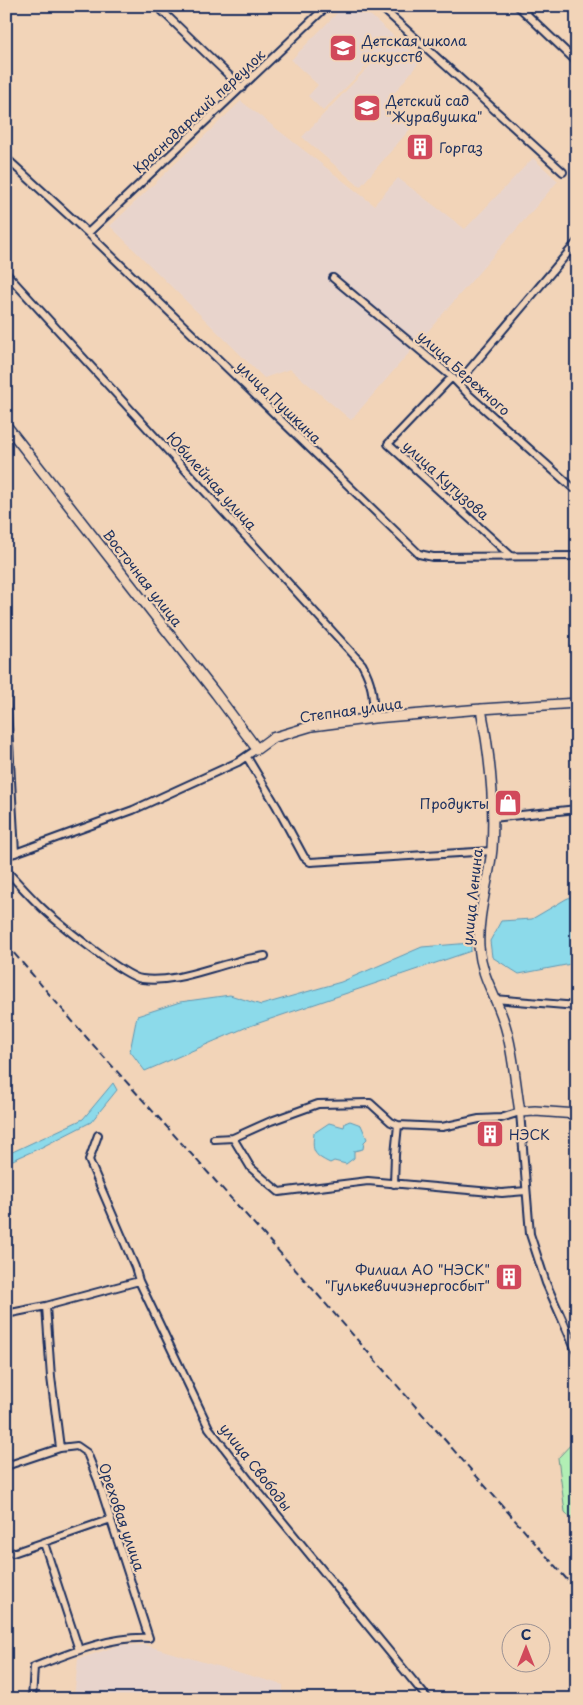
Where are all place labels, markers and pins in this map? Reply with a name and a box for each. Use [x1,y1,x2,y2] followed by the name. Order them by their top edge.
[361,30,467,67] place label: Детская школа искусств
[328,33,358,63] school or university icon: Детская школа искусств
[385,90,483,127] place label: Детский сад "Журавушка"
[352,93,382,123] school or university icon: Детский сад "Журавушка"
[405,132,435,162] building icon: Горгаз
[439,137,483,158] place label: Горгаз
[493,788,523,818] shop icon: Продукты
[420,793,489,814] place label: Продукты
[475,1119,505,1149] building icon: НЭСК
[509,1124,550,1145] place label: НЭСК
[325,1259,490,1296] place label: Филиал АО "НЭСК" "Гулькевичиэнергосбыт"
[494,1262,524,1292] building icon: Филиал АО "НЭСК" "Гулькевичиэнергосбыт"

